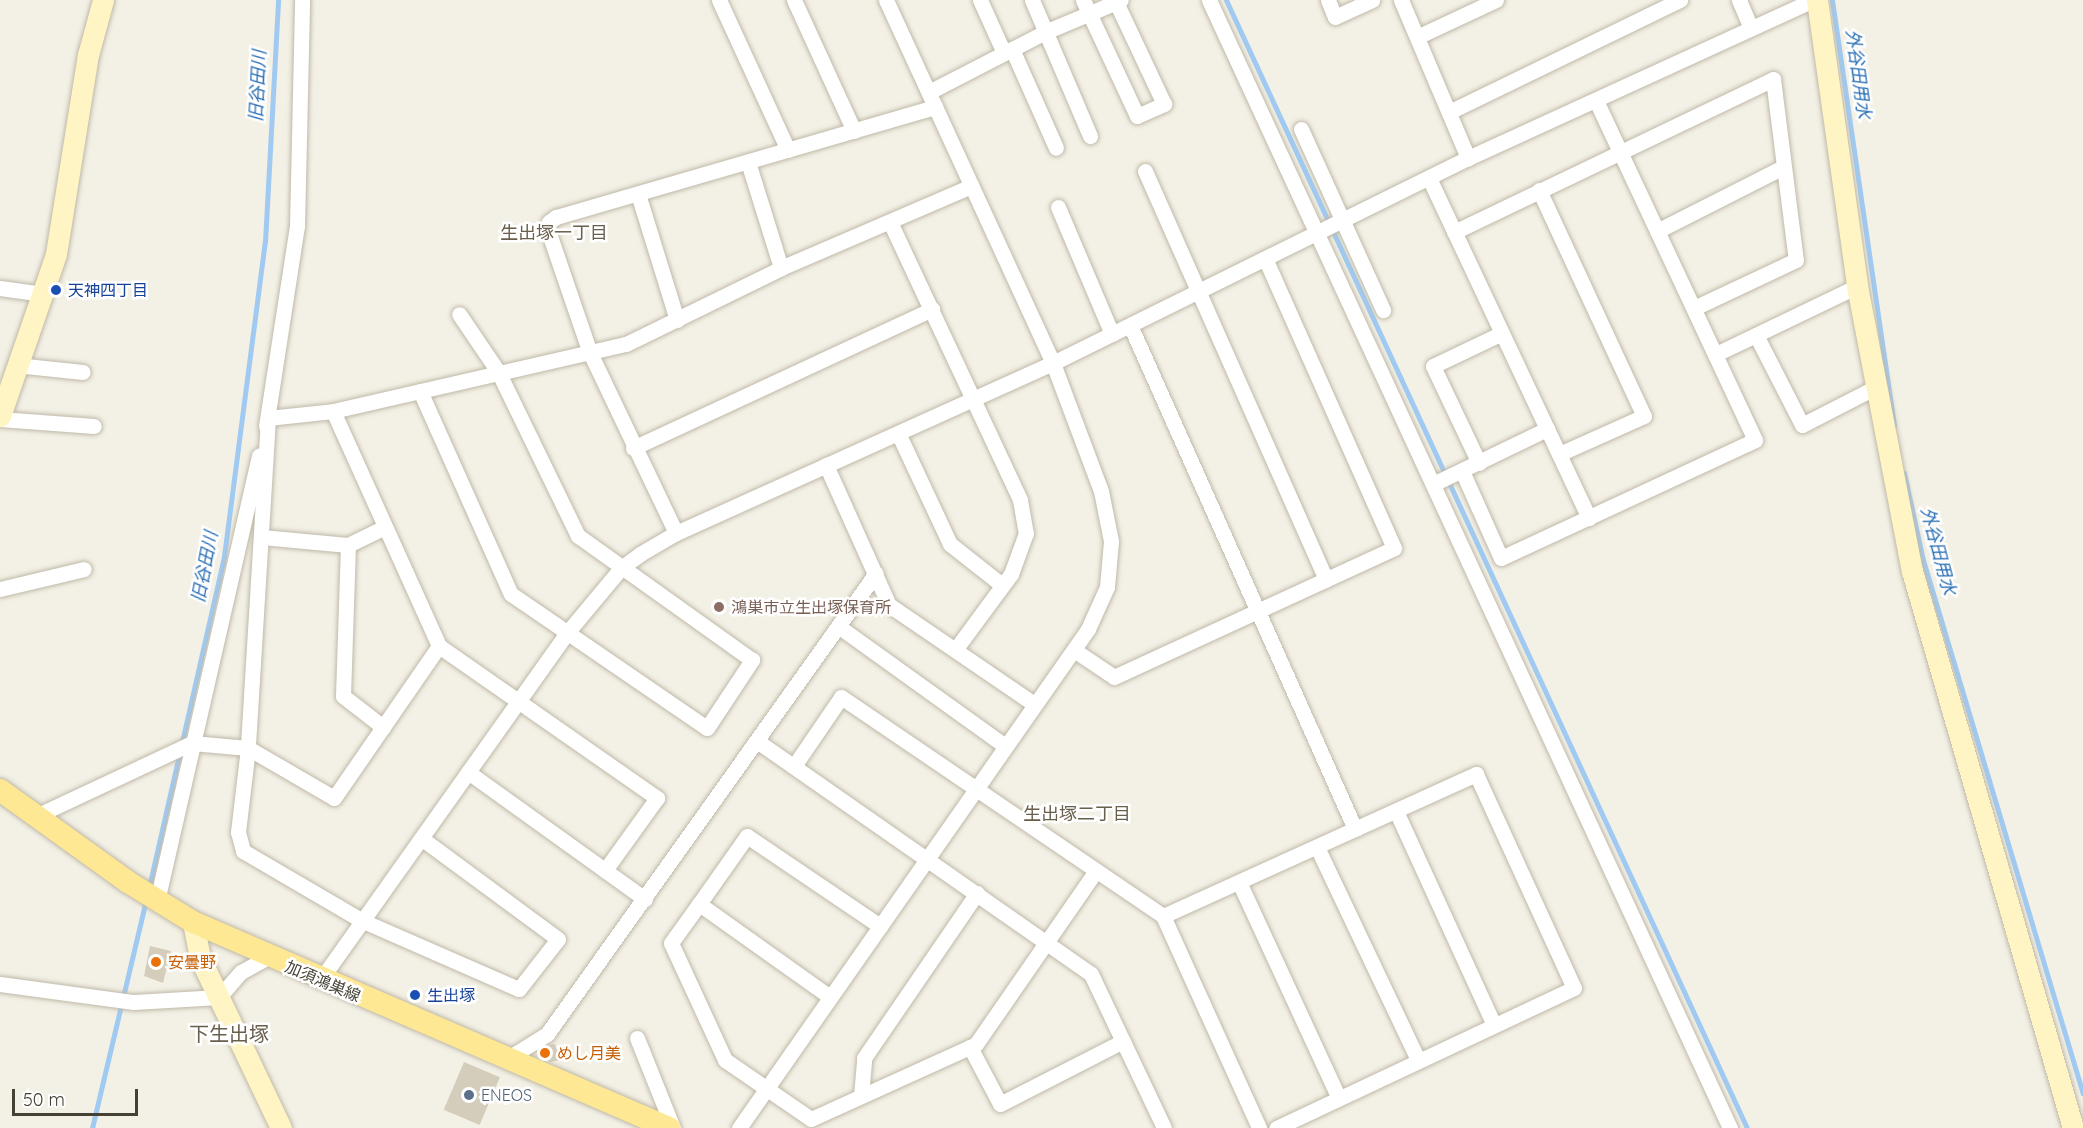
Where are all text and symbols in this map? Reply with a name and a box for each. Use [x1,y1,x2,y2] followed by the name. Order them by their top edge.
[1841,28,1875,120] water label: 外谷田用水
[245,49,271,123] water label: 旧谷田川
[500,222,608,244] district label: 生出塚一丁目
[68,280,148,300] place label: 天神四丁目
[49,283,63,297] marker: 天神四丁目
[1916,505,1960,597] water label: 外谷田用水
[188,530,222,604] water label: 旧谷田川
[731,597,891,617] place label: 鴻巣市立生出塚保育所
[712,600,726,614] marker: 鴻巣市立生出塚保育所
[1023,803,1131,825] district label: 生出塚二丁目
[168,952,216,972] place label: 安曇野
[149,955,163,969] marker: 安曇野
[282,957,364,1005] street label: 加須鴻巣線
[427,985,475,1005] place label: 生出塚
[408,988,422,1002] marker: 生出塚
[189,1021,269,1045] district label: 下生出塚
[557,1043,621,1063] place label: めし月美
[538,1046,552,1060] marker: めし月美
[15,1077,141,1115] scale bar
[481,1085,532,1105] place label: ENEOS
[23,1088,65,1111] text: 50 m
[462,1088,476,1102] marker: ENEOS

